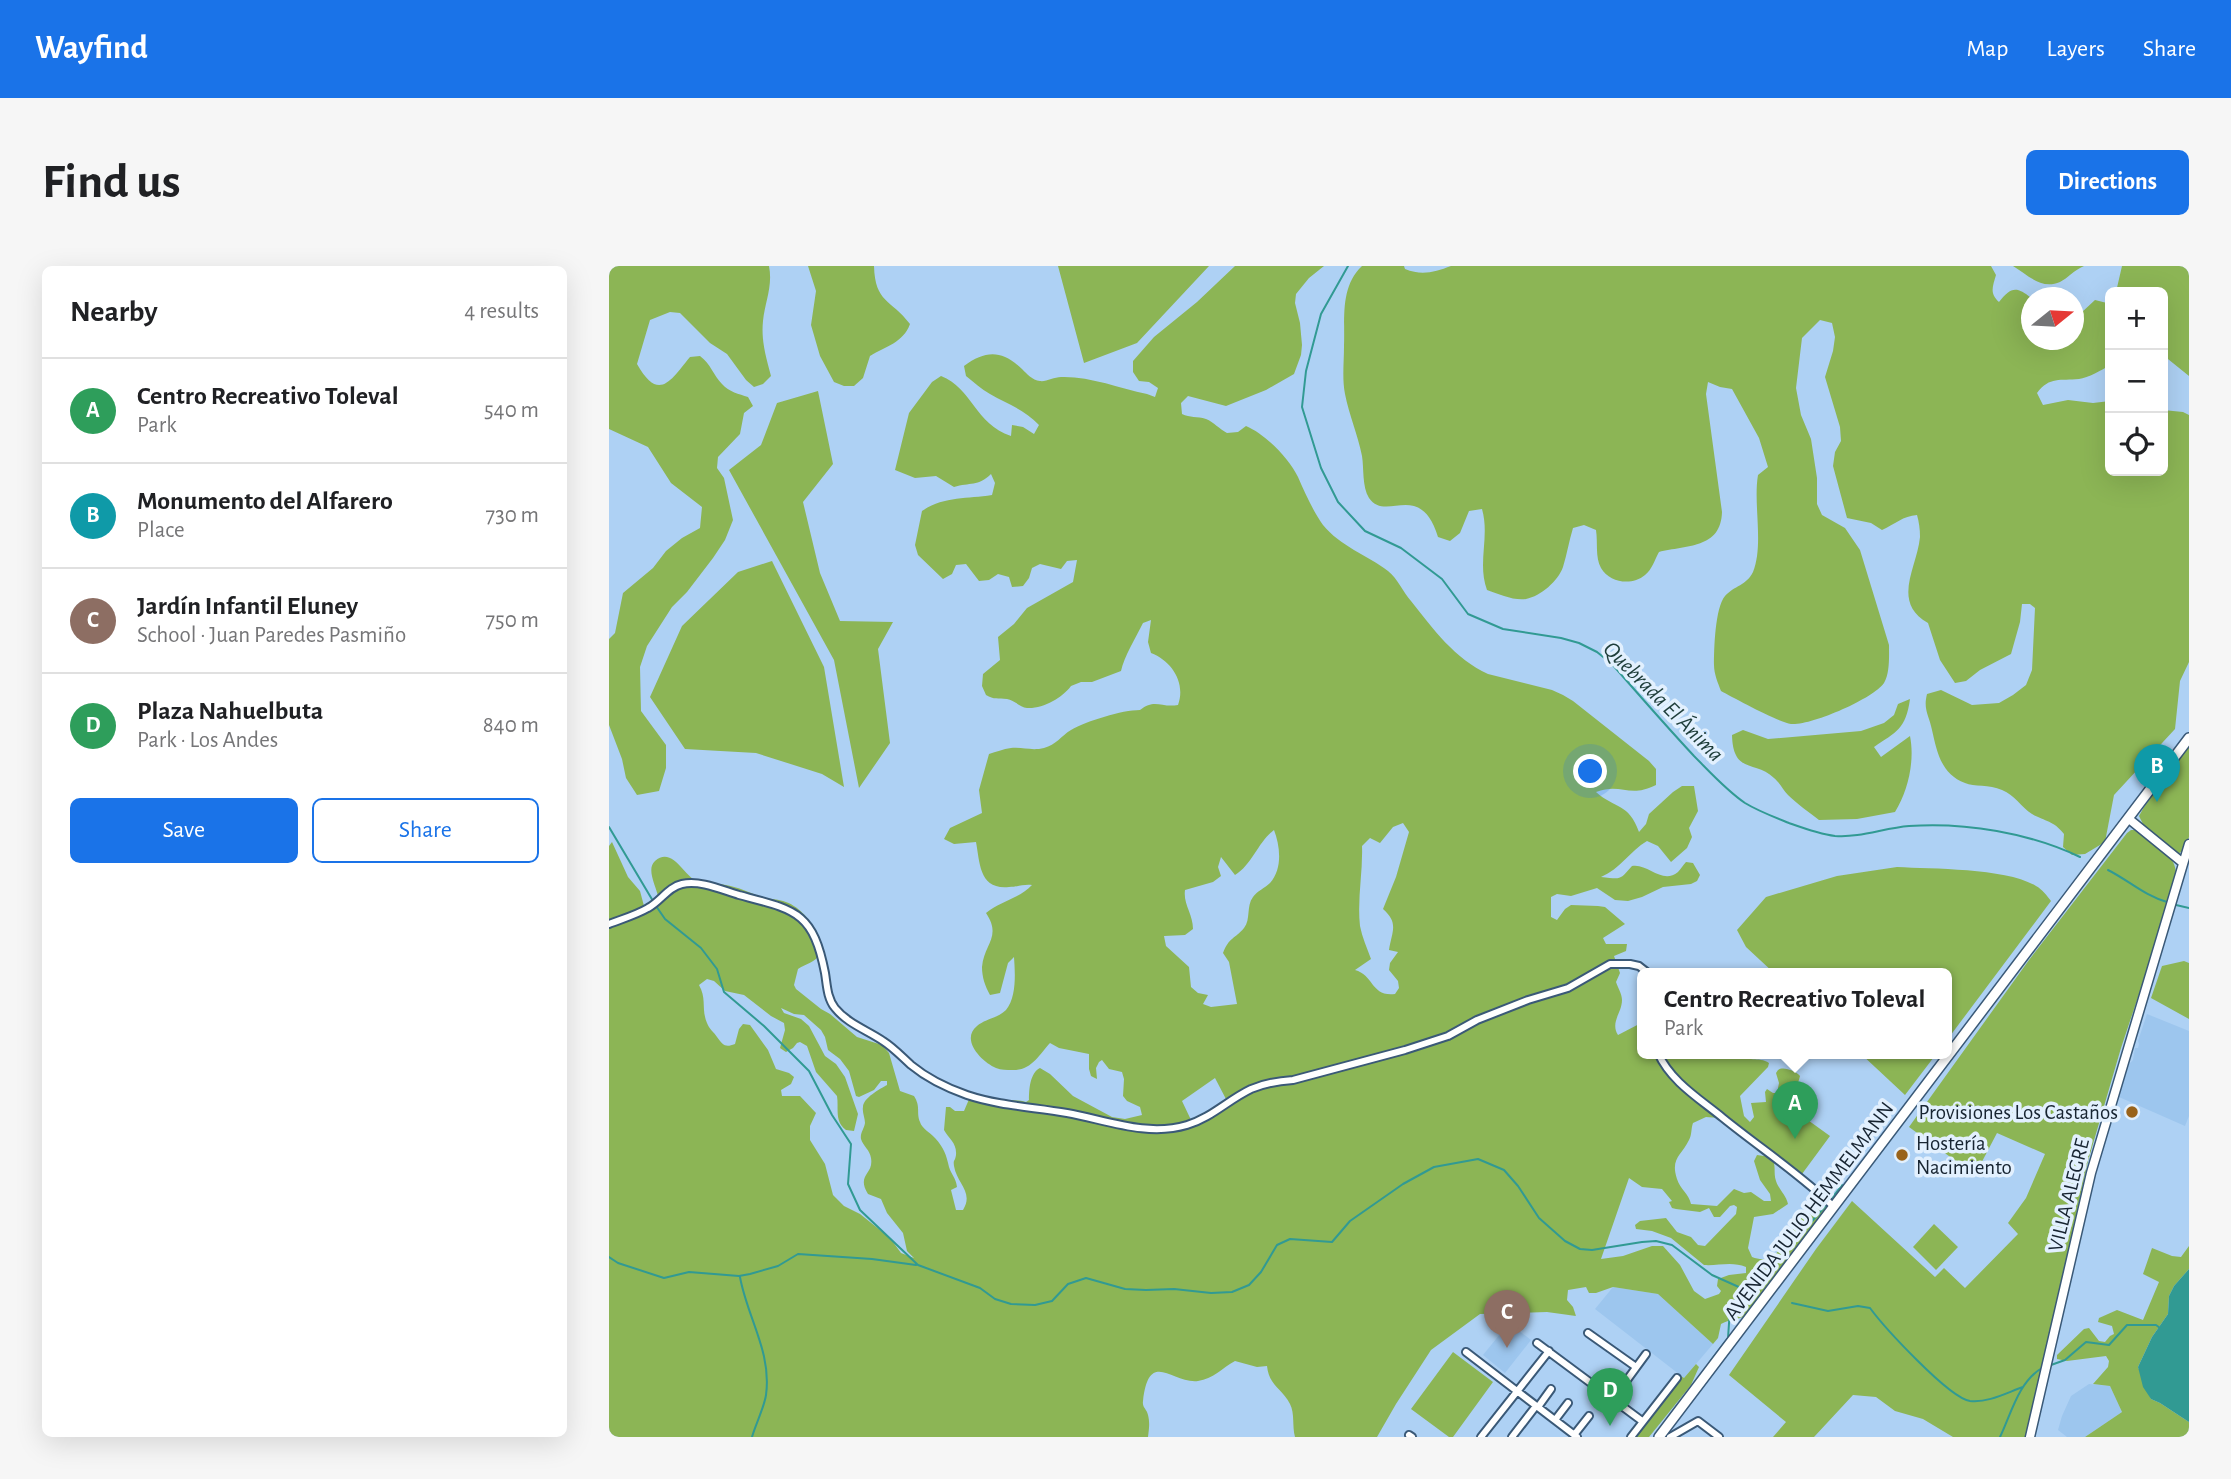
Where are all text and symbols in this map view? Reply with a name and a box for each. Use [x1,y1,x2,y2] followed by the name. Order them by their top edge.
[35,32,148,65] text: Wayfind
[1966,37,2008,61] text: Map
[2046,37,2105,61] text: Layers
[2143,37,2196,61] text: Share
[2026,150,2189,215] button: Directions
[42,158,181,207] text: Find us
[2021,287,2084,350] north arrow
[2105,287,2168,476] map controls
[2105,287,2168,350] button: +
[70,297,158,327] text: Nearby
[464,300,539,323] text: 4 results
[2105,350,2168,413] button: −
[137,383,399,409] text: Centro Recreativo Toleval
[86,399,100,422] text: A
[484,399,539,422] text: 540 m
[2105,413,2168,476] button: locate
[137,414,177,437] text: Park
[137,488,393,514] text: Monumento del Alfarero
[86,504,100,527] text: B
[486,504,539,527] text: 730 m
[137,519,185,542] text: Place
[137,593,358,619] text: Jardín Infantil Eluney
[87,609,99,632] text: C
[485,609,539,632] text: 750 m
[137,624,406,647] text: School · Juan Paredes Pasmiño
[1599,635,1730,766] water label: Quebrada El Ánima
[137,698,323,724] text: Plaza Nahuelbuta
[85,714,101,737] text: D
[483,714,539,737] text: 840 m
[137,729,278,752] text: Park · Los Andes
[2134,744,2180,802] pin: B
[1573,754,1607,788] your location
[70,798,298,863] button: Save
[312,798,539,863] button: Share
[1637,968,1952,1059] popup
[1664,986,1925,1012] text: Centro Recreativo Toleval
[1664,1017,1703,1040] text: Park
[1772,1081,1818,1139] pin: A
[1719,1097,1899,1325] street label: AVENIDA JULIO HEMMELMANN
[1918,1102,2118,1123] place label: Provisiones Los Castaños
[2124,1104,2140,1120] marker: Provisiones Los Castaños
[1916,1133,2012,1178] place label: Hostería Nacimiento
[2045,1136,2093,1254] street label: VILLA ALEGRE
[1894,1147,1910,1163] marker: Hostería Nacimiento
[1484,1290,1530,1348] pin: C
[1587,1368,1633,1426] pin: D

